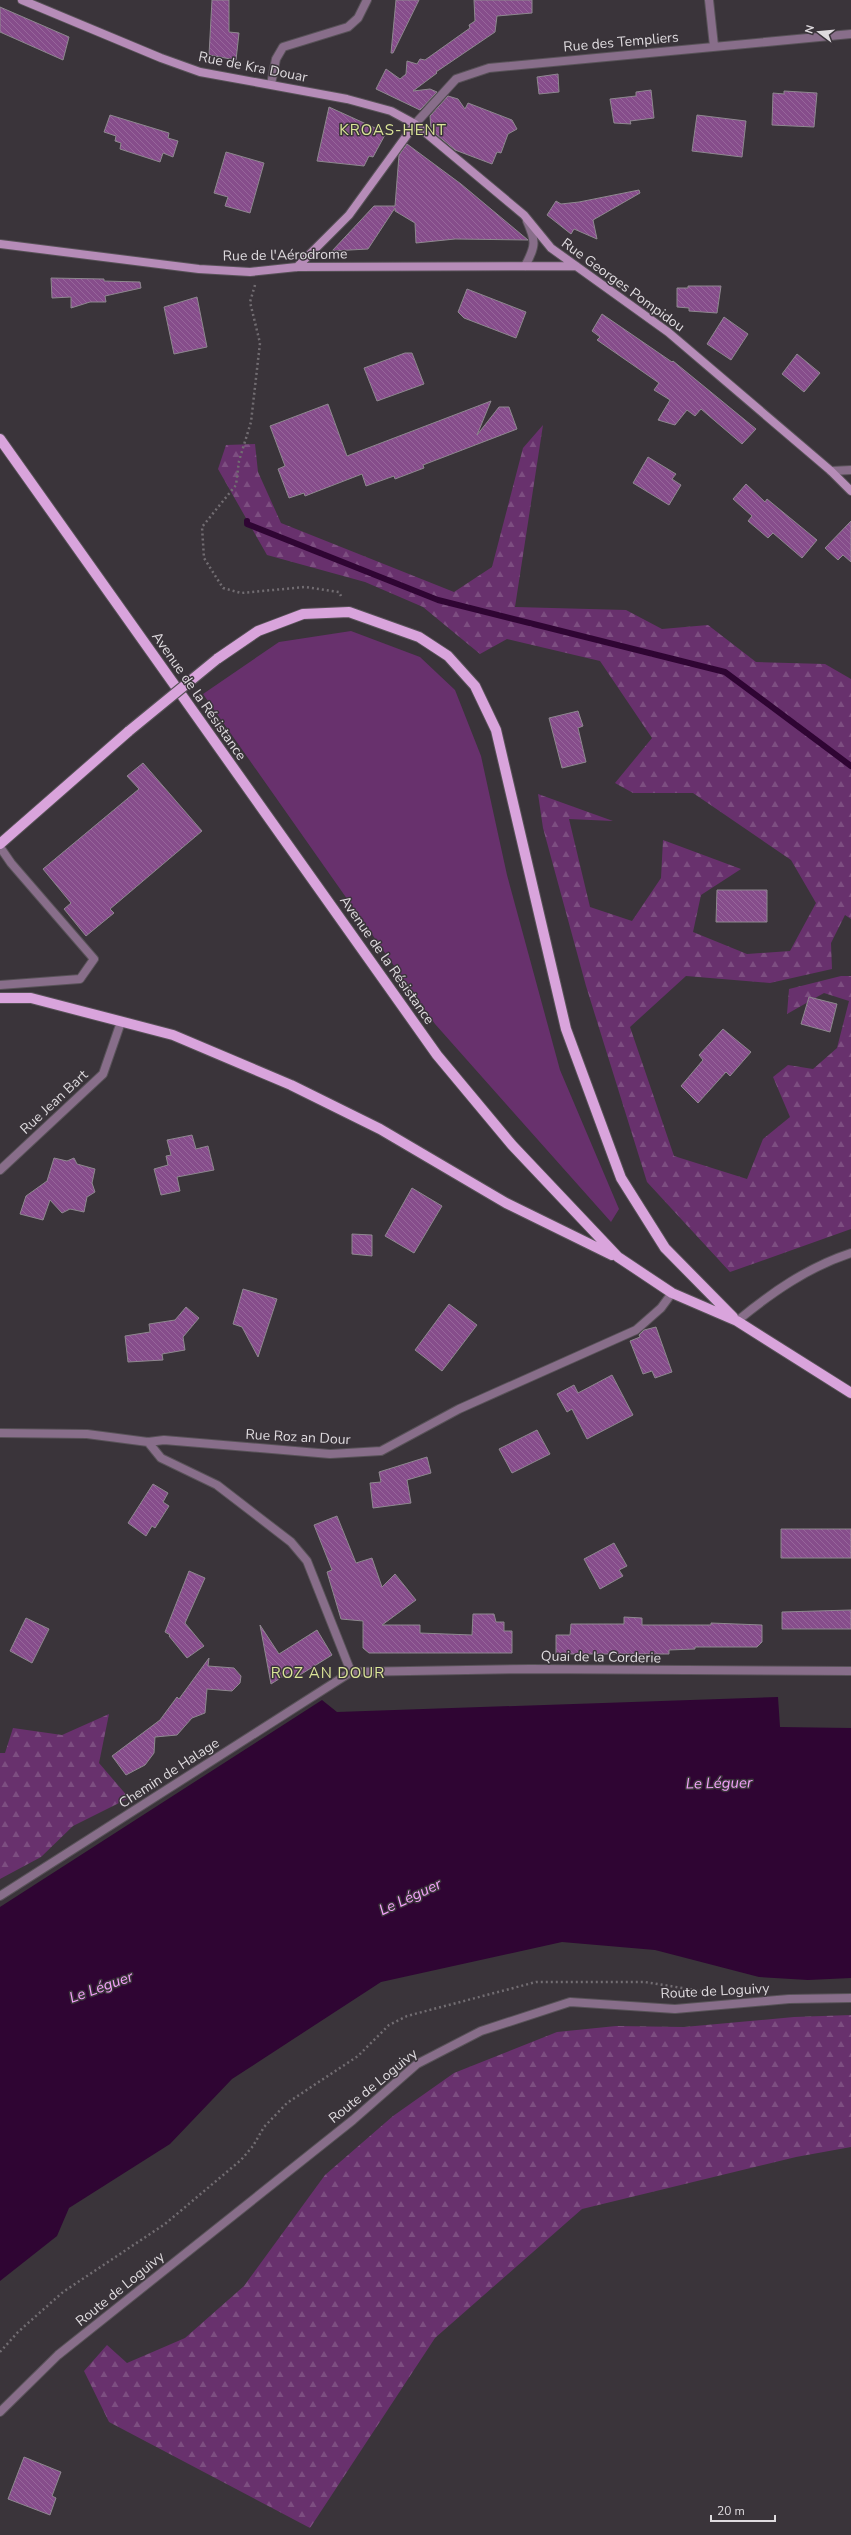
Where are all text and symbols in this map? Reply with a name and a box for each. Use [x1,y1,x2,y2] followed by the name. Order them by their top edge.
[799,12,839,52] north arrow
[802,23,818,35] text: N
[563,27,680,57] street label: Rue des Templiers
[197,47,309,87] street label: Rue de Kra Douar
[339,120,447,140] district label: KROAS-HENT
[558,234,688,336] street label: Rue Georges Pompidou
[222,244,348,266] street label: Rue de l'Aérodrome
[147,628,251,764] street label: Avenue de la Résistance
[335,892,439,1028] street label: Avenue de la Résistance
[16,1066,92,1138] street label: Rue Jean Bart
[245,1425,351,1449] street label: Rue Roz an Dour
[541,1646,661,1668] street label: Quai de la Corderie
[271,1663,385,1683] district label: ROZ AN DOUR
[115,1733,223,1813] street label: Chemin de Halage
[686,1772,753,1794] water label: Le Léguer
[376,1874,445,1920] water label: Le Léguer
[66,1966,136,2008] water label: Le Léguer
[660,1979,771,2003] street label: Route de Loguivy
[325,2044,422,2128] street label: Route de Loguivy
[72,2247,169,2331] street label: Route de Loguivy
[711,2497,775,2523] scale bar
[717,2503,745,2519] text: 20 m

